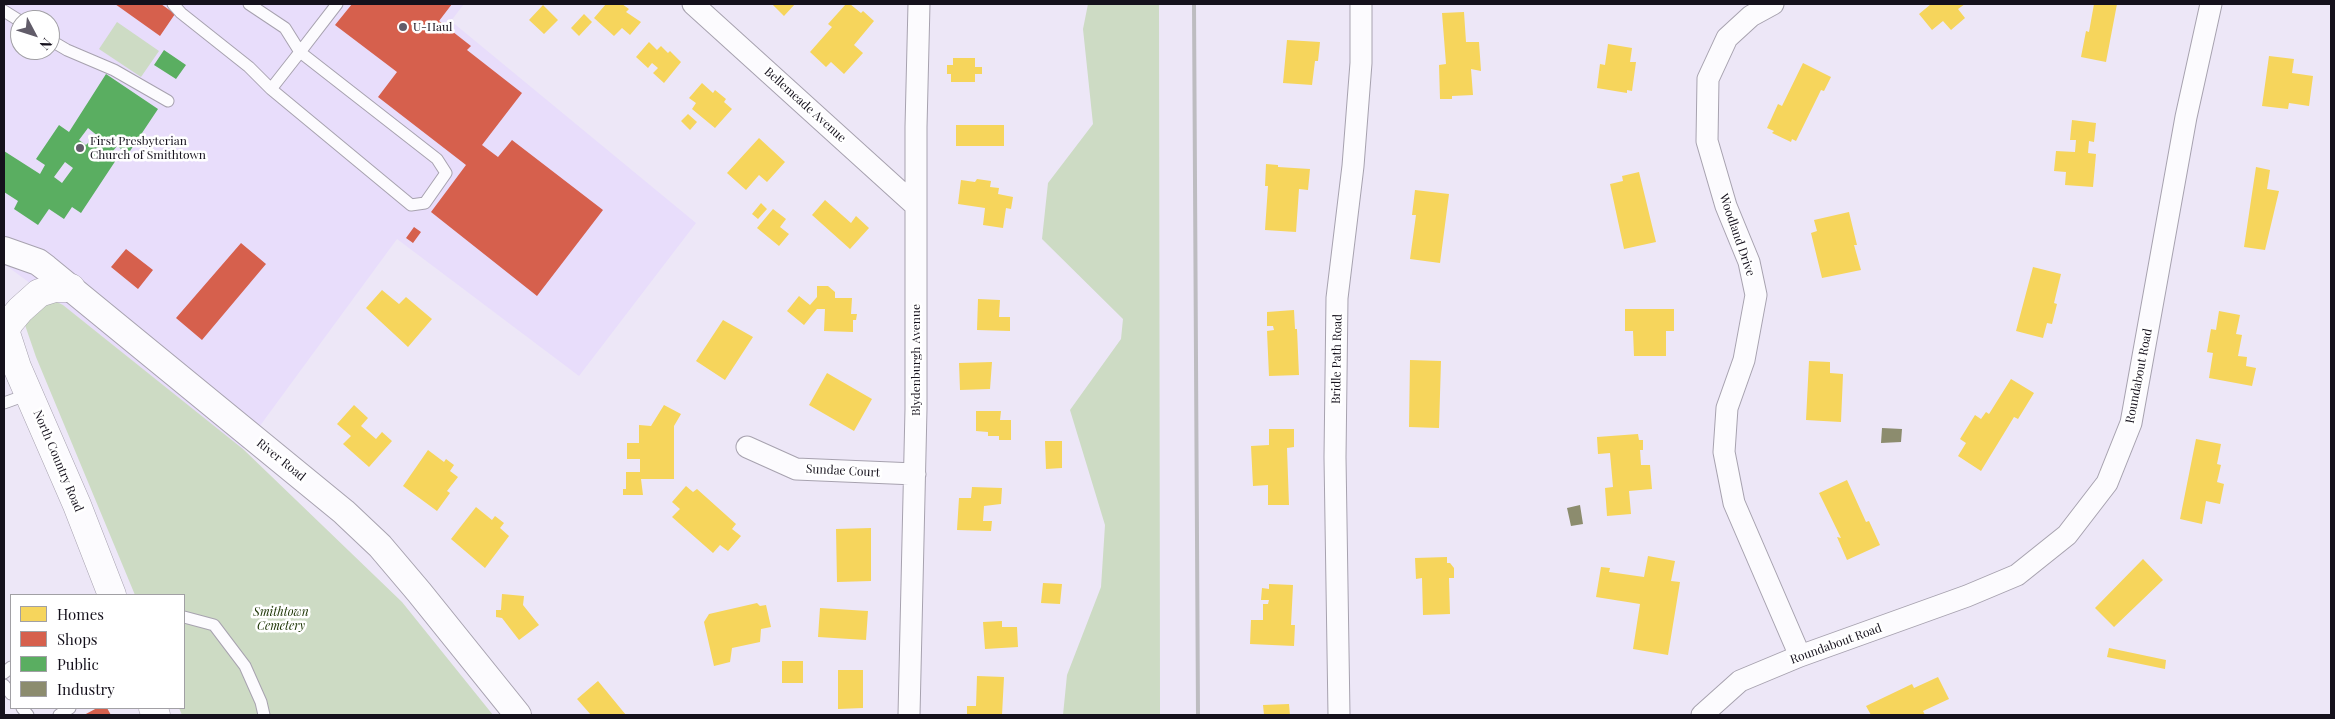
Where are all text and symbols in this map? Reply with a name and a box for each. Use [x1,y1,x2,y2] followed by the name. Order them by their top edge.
[10,10,60,60] north arrow
[413,20,452,34] place label: U-Haul
[397,21,409,33] marker: U-Haul
[36,34,57,54] text: N
[761,65,849,145] street label: Bellemeade Avenue
[90,134,206,162] place label: First Presbyterian Church of Smithtown
[74,142,86,154] marker: First Presbyterian Church of Smithtown
[1716,192,1758,278] street label: Woodland Drive
[909,304,923,416] street label: Blydenburgh Avenue
[1329,314,1345,404] street label: Bridle Path Road
[2123,327,2155,425] street label: Roundabout Road
[30,408,86,514] street label: North Country Road
[254,436,308,484] street label: River Road
[806,462,880,480] street label: Sundae Court
[10,594,185,709] legend
[57,604,104,624] text: Homes
[253,605,309,633] park label: Smithtown Cemetery
[1788,621,1884,667] street label: Roundabout Road
[57,629,98,649] text: Shops
[57,654,99,674] text: Public
[57,679,115,699] text: Industry

